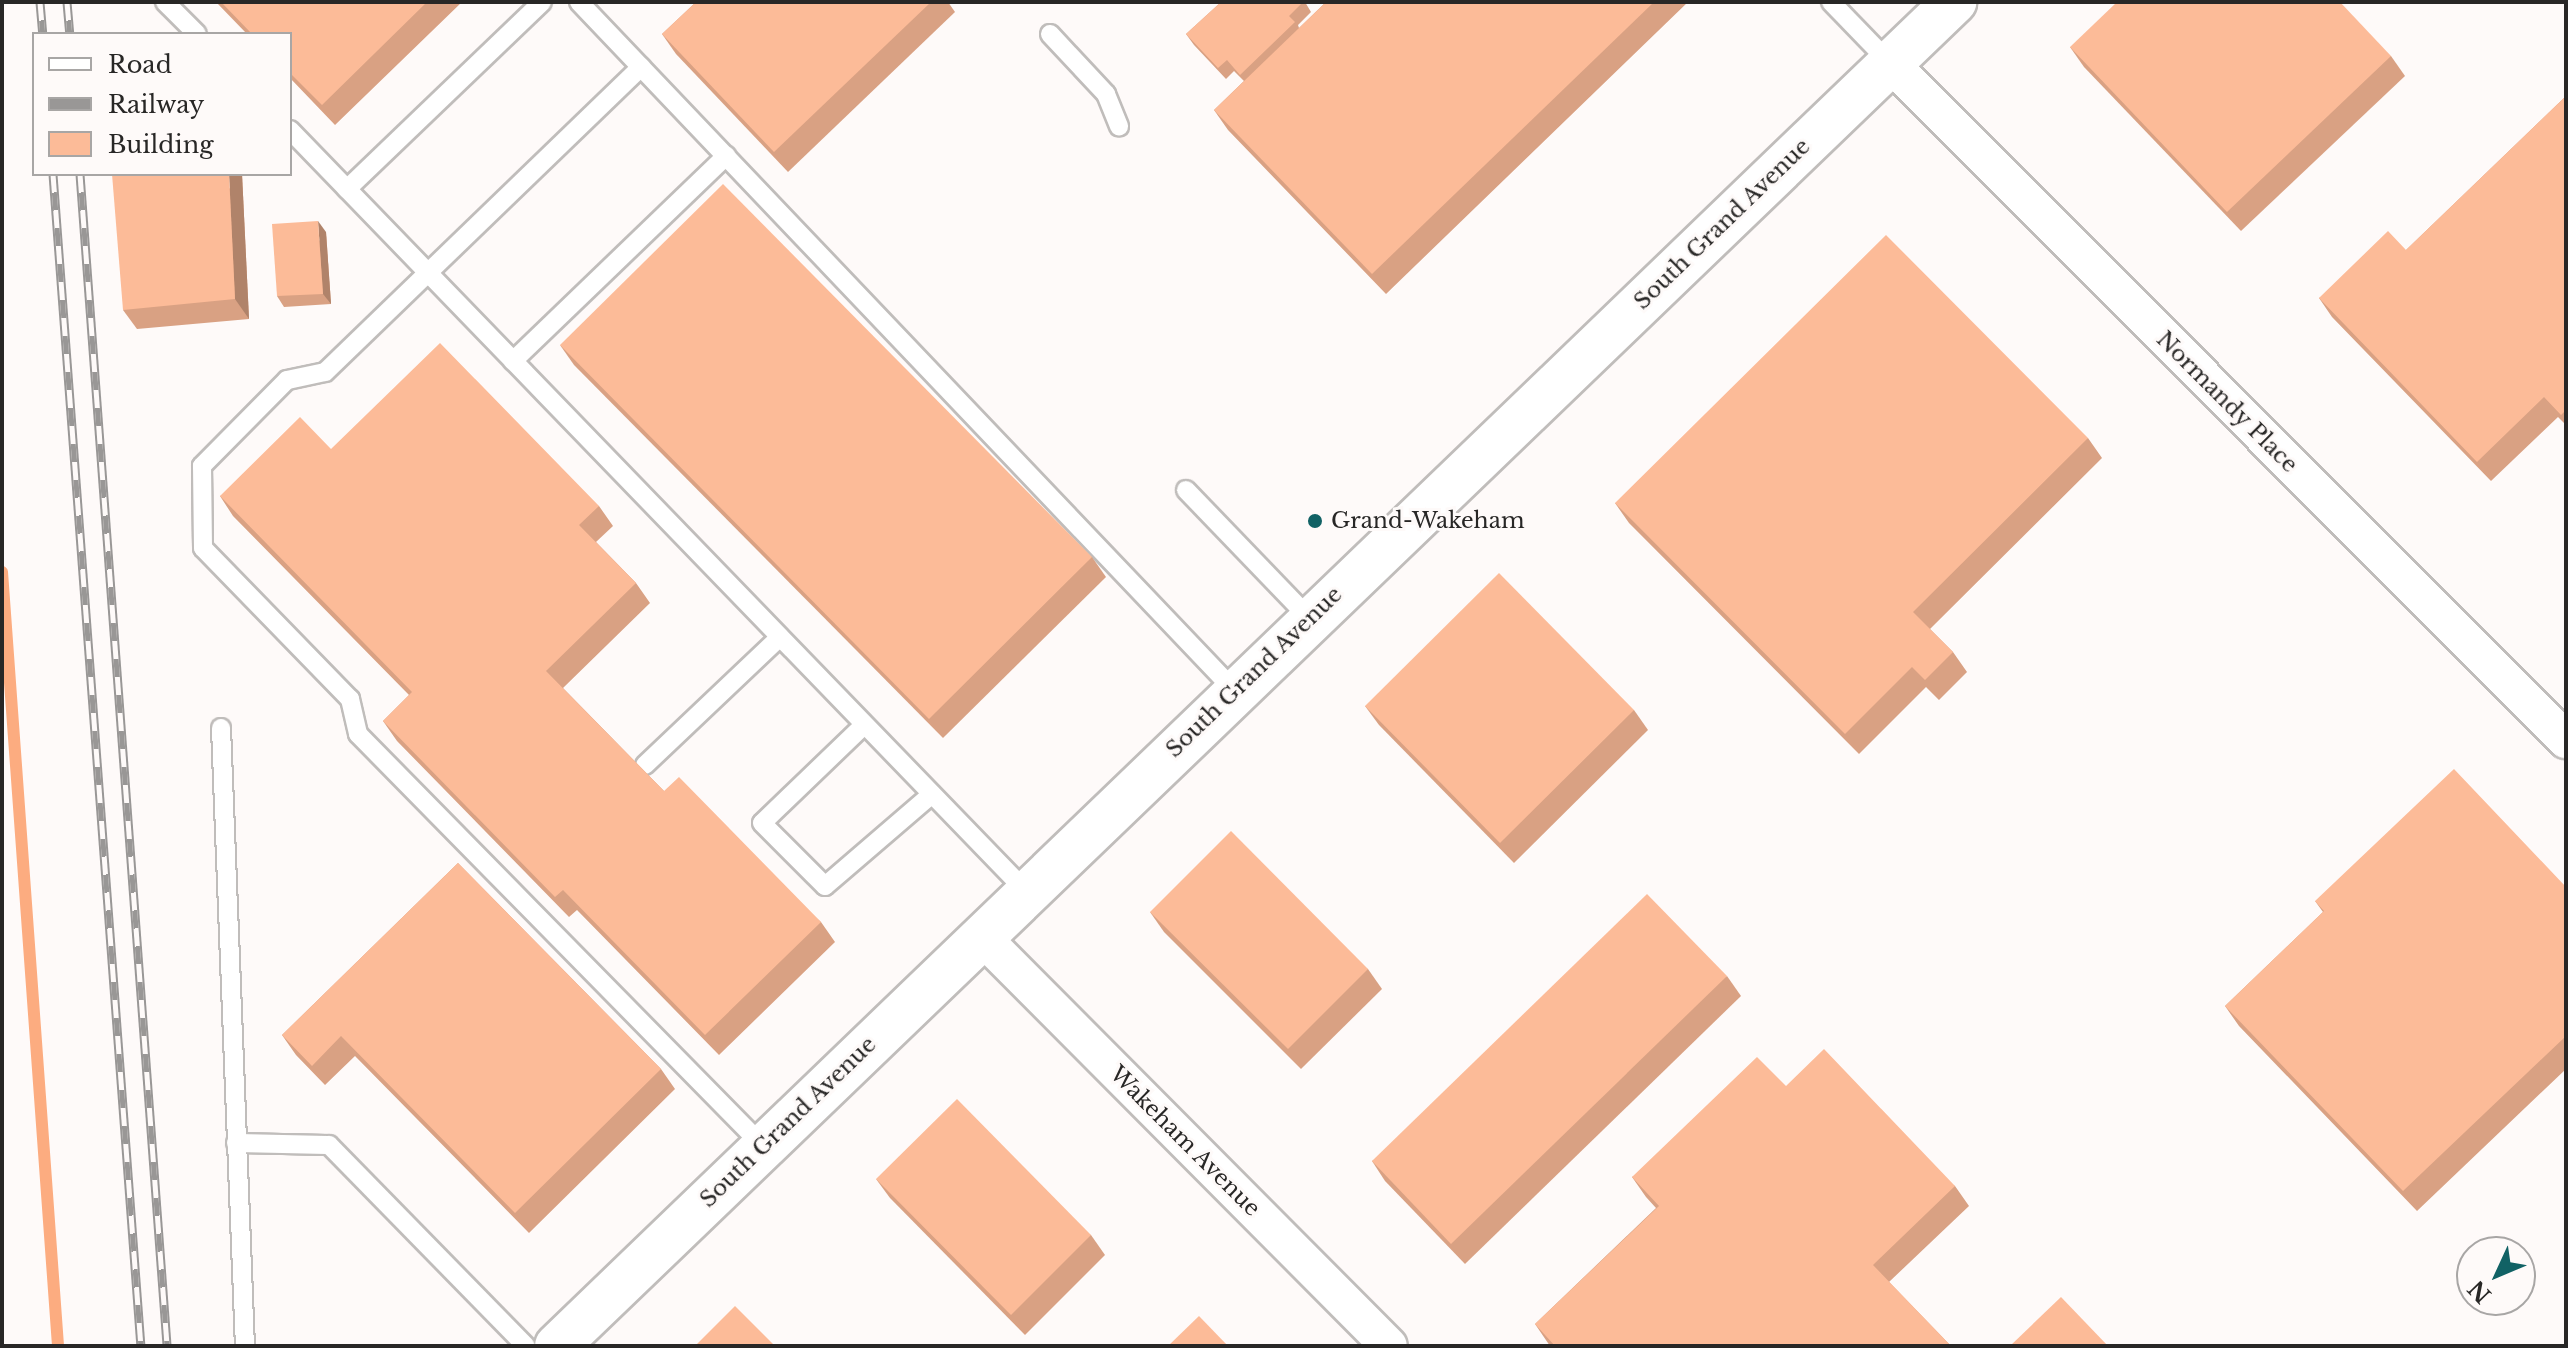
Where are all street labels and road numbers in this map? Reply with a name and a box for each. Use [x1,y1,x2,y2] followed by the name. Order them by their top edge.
[1628,133,1816,315] street label: South Grand Avenue
[2151,326,2303,478] street label: Normandy Place
[1160,581,1348,763] street label: South Grand Avenue
[694,1031,882,1213] street label: South Grand Avenue
[1104,1060,1266,1222] street label: Wakeham Avenue

